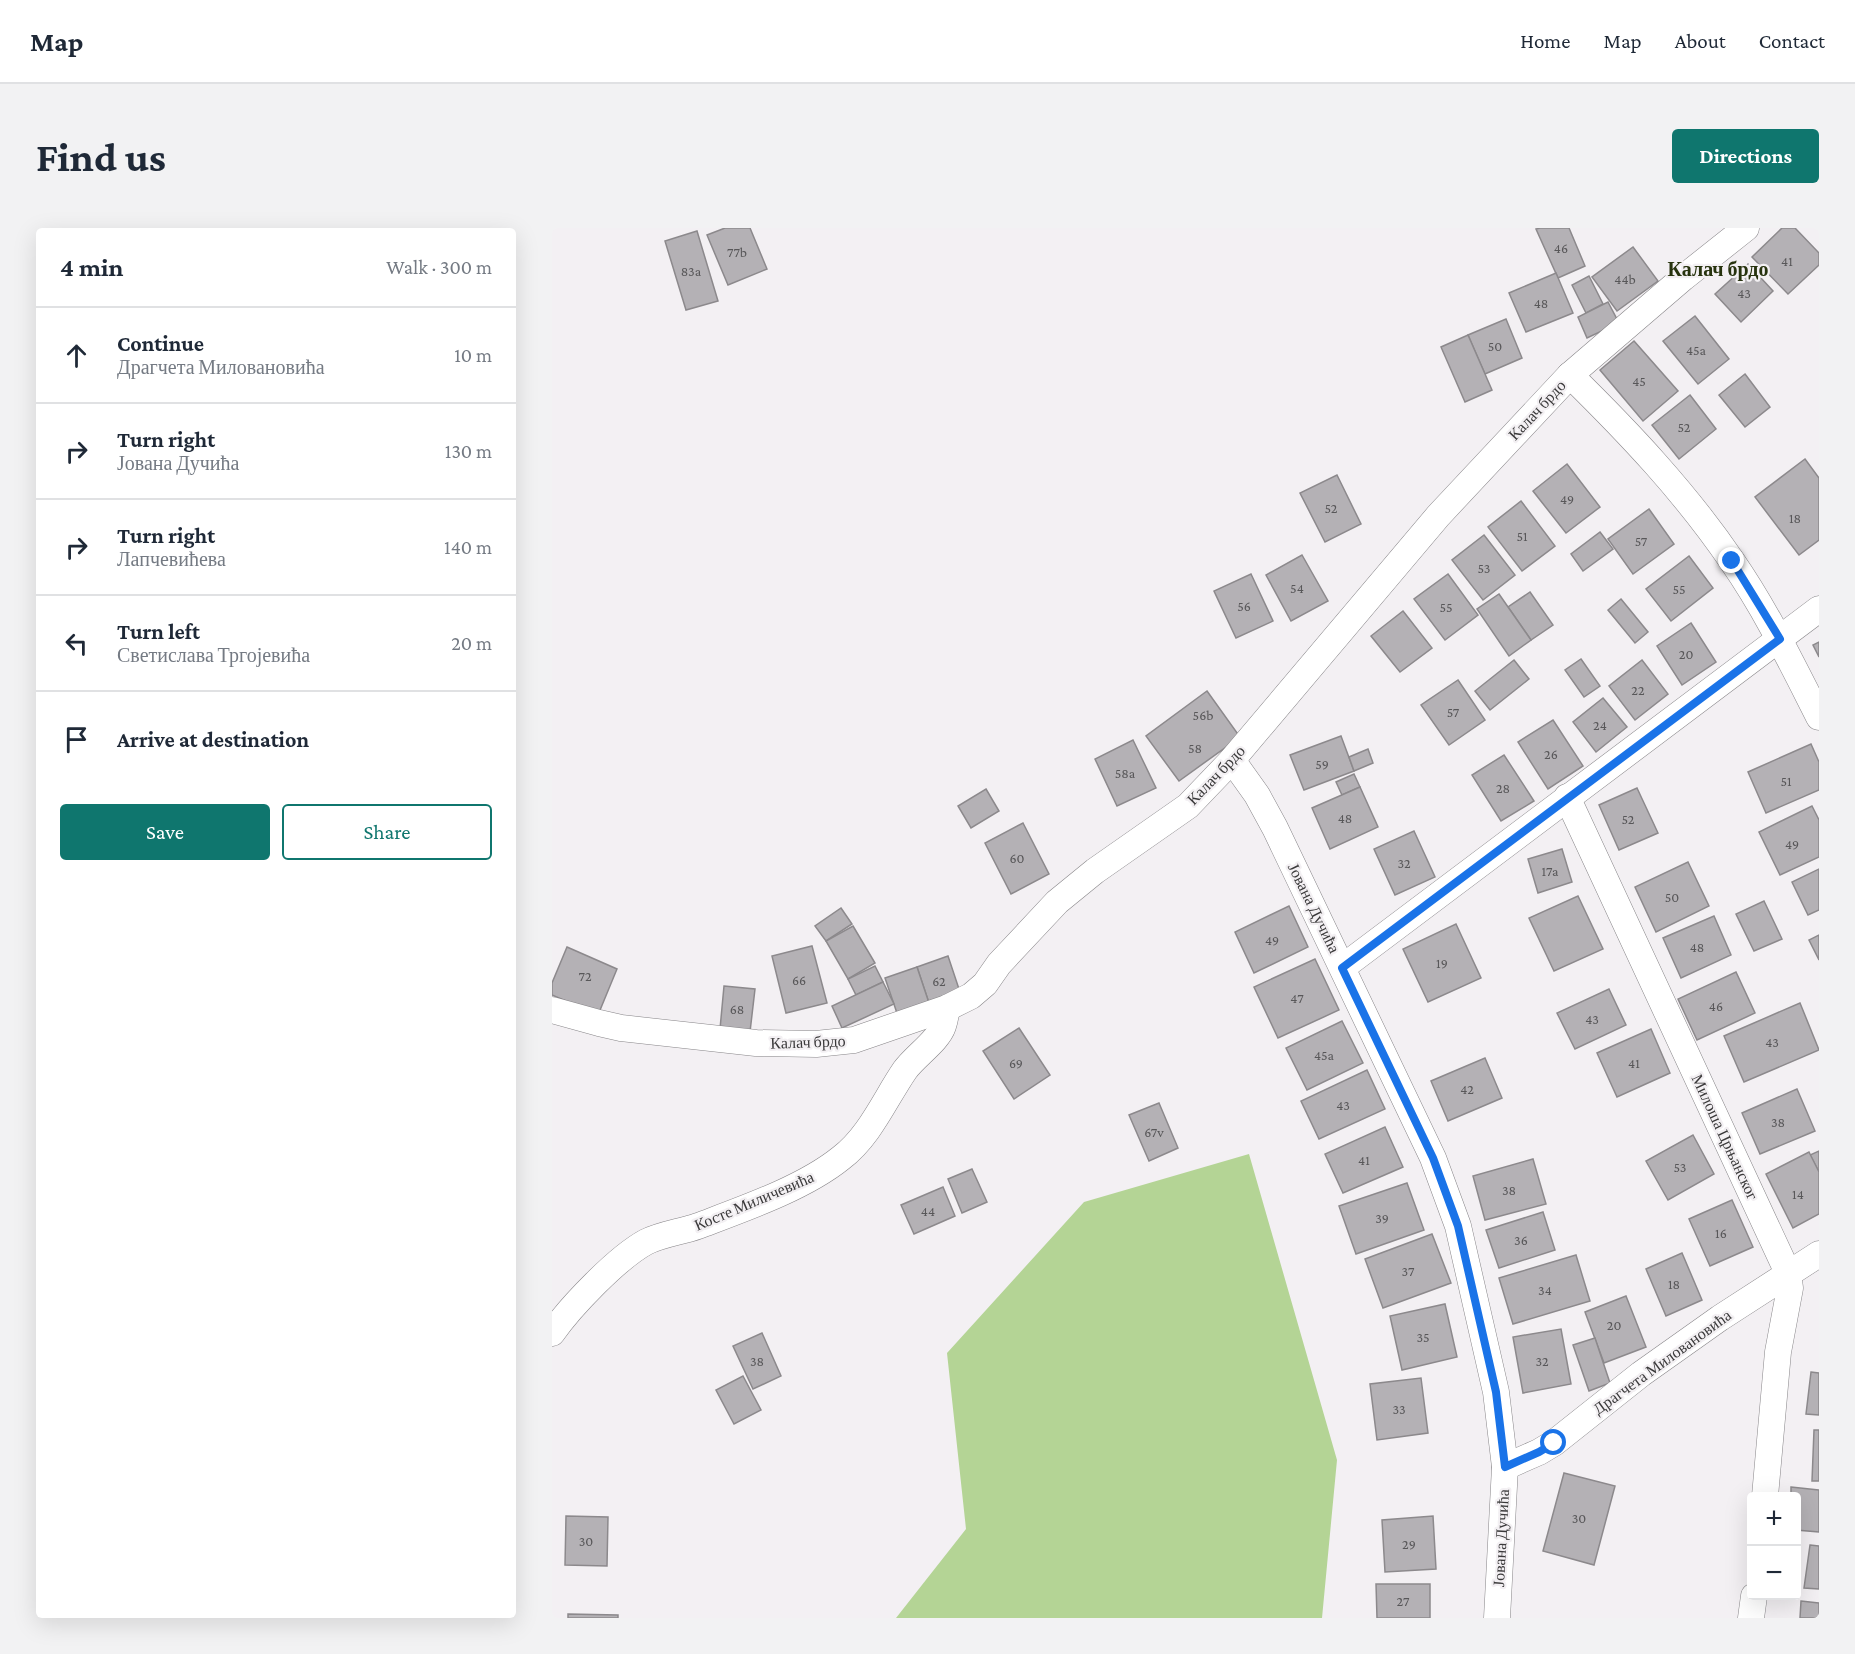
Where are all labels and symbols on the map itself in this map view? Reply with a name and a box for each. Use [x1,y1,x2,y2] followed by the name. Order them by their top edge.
[1554,240,1568,256] house number: 46
[727,244,747,260] house number: 77b
[1781,253,1793,269] house number: 41
[1668,258,1768,281] district label: Калач брдо
[681,263,702,279] house number: 83a
[1614,271,1636,287] house number: 44b
[1737,285,1751,301] house number: 43
[1534,295,1548,311] house number: 48
[1488,338,1502,354] house number: 50
[1686,342,1707,358] house number: 45a
[1632,373,1646,389] house number: 45
[1505,377,1570,444] street label: Калач брдо
[1678,419,1691,435] house number: 52
[1560,491,1574,507] house number: 49
[1325,500,1338,516] house number: 52
[1789,510,1801,526] house number: 18
[1516,528,1528,544] house number: 51
[1635,533,1648,549] house number: 57
[1718,547,1744,573] route end
[1477,560,1491,576] house number: 53
[1290,580,1304,596] house number: 54
[1672,581,1686,597] house number: 55
[1237,598,1251,614] house number: 56
[1439,599,1453,615] house number: 55
[1679,646,1693,662] house number: 20
[1631,682,1645,698] house number: 22
[1447,704,1460,720] house number: 57
[1193,707,1213,723] house number: 56b
[1593,717,1607,733] house number: 24
[1188,740,1202,756] house number: 58
[1184,742,1249,809] street label: Калач брдо
[1544,746,1558,762] house number: 26
[1315,756,1329,772] house number: 59
[1115,765,1136,781] house number: 58a
[1780,773,1792,789] house number: 51
[1496,780,1510,796] house number: 28
[1338,810,1352,826] house number: 48
[1622,811,1635,827] house number: 52
[1785,836,1799,852] house number: 49
[1009,850,1025,866] house number: 60
[1397,855,1411,871] house number: 32
[1284,860,1343,956] street label: Јована Дучића
[1541,863,1559,879] house number: 17a
[1665,889,1679,905] house number: 50
[1265,932,1279,948] house number: 49
[1690,939,1704,955] house number: 48
[1436,955,1448,971] house number: 19
[578,968,592,984] house number: 72
[792,972,806,988] house number: 66
[932,973,946,989] house number: 62
[1290,990,1304,1006] house number: 47
[1709,998,1723,1014] house number: 46
[730,1001,744,1017] house number: 68
[1585,1011,1599,1027] house number: 43
[770,1032,846,1053] street label: Калач брдо
[1765,1034,1779,1050] house number: 43
[1314,1047,1335,1063] house number: 45a
[1009,1055,1023,1071] house number: 69
[1628,1055,1640,1071] house number: 41
[1688,1072,1762,1203] street label: Милоша Црњанског
[1460,1081,1474,1097] house number: 42
[1336,1097,1350,1113] house number: 43
[1771,1114,1785,1130] house number: 38
[1144,1124,1164,1140] house number: 67v
[1358,1152,1370,1168] house number: 41
[1673,1159,1687,1175] house number: 53
[692,1168,816,1234] street label: Косте Миличевића
[1502,1182,1516,1198] house number: 38
[1792,1186,1804,1202] house number: 14
[921,1203,935,1219] house number: 44
[1375,1210,1389,1226] house number: 39
[1715,1225,1727,1241] house number: 16
[1514,1232,1528,1248] house number: 36
[1402,1263,1415,1279] house number: 37
[1668,1276,1680,1292] house number: 18
[1538,1282,1552,1298] house number: 34
[1590,1306,1735,1418] street label: Драгчета Миловановића
[1607,1317,1621,1333] house number: 20
[1416,1329,1430,1345] house number: 35
[750,1353,764,1369] house number: 38
[1535,1353,1549,1369] house number: 32
[1392,1401,1406,1417] house number: 33
[1540,1429,1566,1455] route start
[1490,1489,1513,1587] street label: Јована Дучића
[1572,1510,1586,1526] house number: 30
[579,1533,593,1549] house number: 30
[1402,1536,1416,1552] house number: 29
[1397,1593,1410,1609] house number: 27

